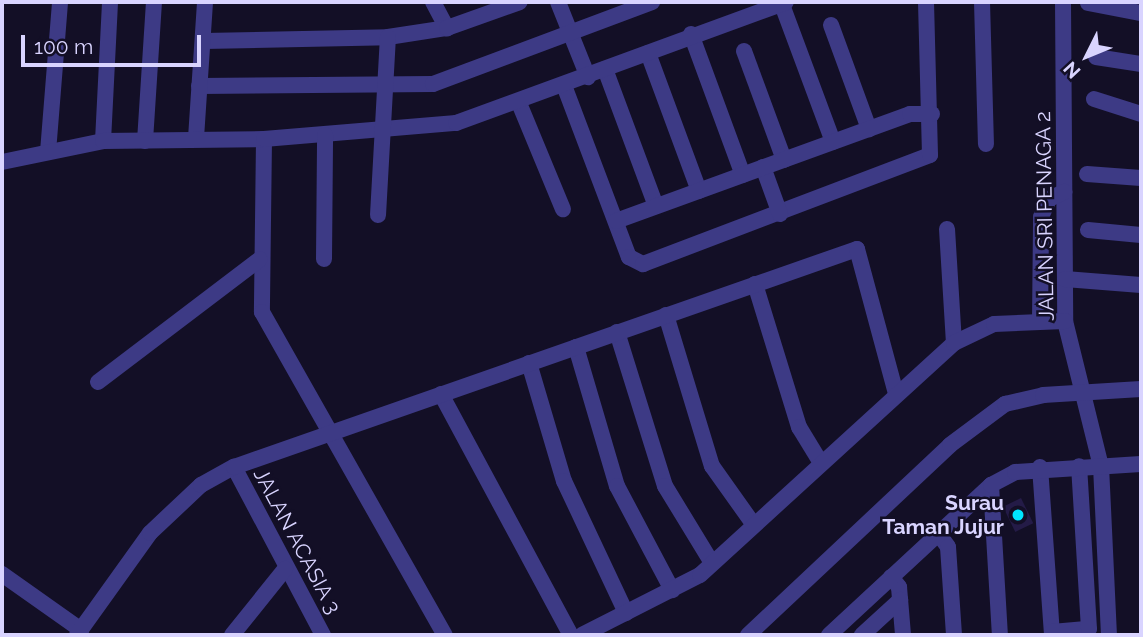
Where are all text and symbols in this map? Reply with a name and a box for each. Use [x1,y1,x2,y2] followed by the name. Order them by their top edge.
[24,21,205,65] scale bar
[1052,21,1122,91] north arrow
[34,34,93,59] text: 100 m
[1059,58,1085,83] text: N
[1031,111,1059,321] street label: JALAN SRI PENAGA 2
[248,463,346,619] street label: JALAN ACASIA 3
[882,490,1004,540] place label: Surau Taman Jujur
[1010,507,1026,523] marker: Surau Taman Jujur

